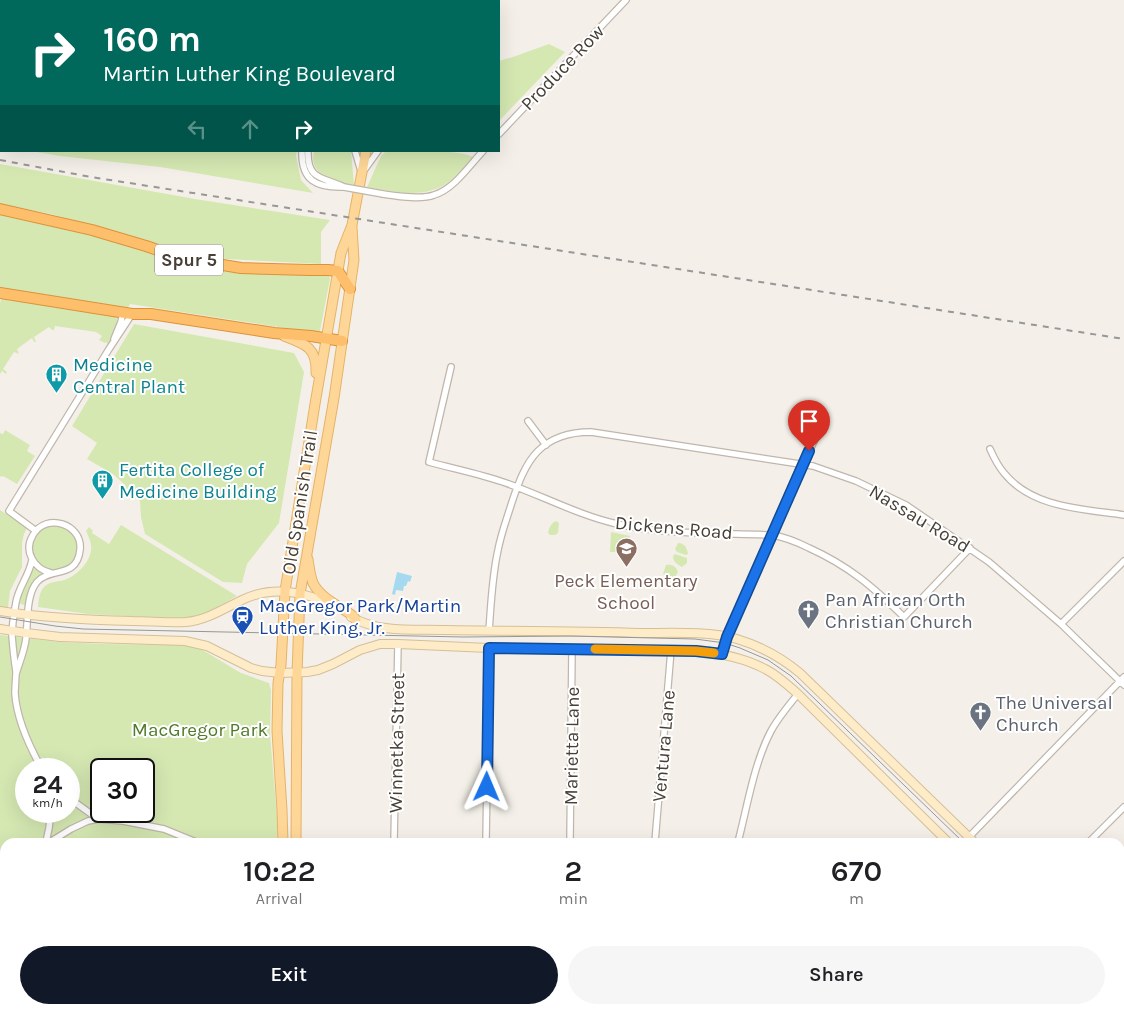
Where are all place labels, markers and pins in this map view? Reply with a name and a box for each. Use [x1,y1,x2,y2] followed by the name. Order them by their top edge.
[73,354,185,398] place label: Medicine Central Plant
[45,363,69,394] building icon: Medicine Central Plant
[788,400,830,451] pin
[119,459,277,503] place label: Fertita College of Medicine Building
[91,468,115,499] building icon: Fertita College of Medicine Building
[614,537,638,568] school or university icon: Peck Elementary School
[554,570,698,614] place label: Peck Elementary School
[825,589,973,633] place label: Pan African Orth Christian Church
[259,595,461,639] place label: MacGregor Park/Martin Luther King, Jr.
[797,598,821,629] church icon: Pan African Orth Christian Church
[231,604,255,635] station icon: MacGregor Park/Martin Luther King, Jr.
[996,692,1113,736] place label: The Universal Church
[968,701,992,732] church icon: The Universal Church

